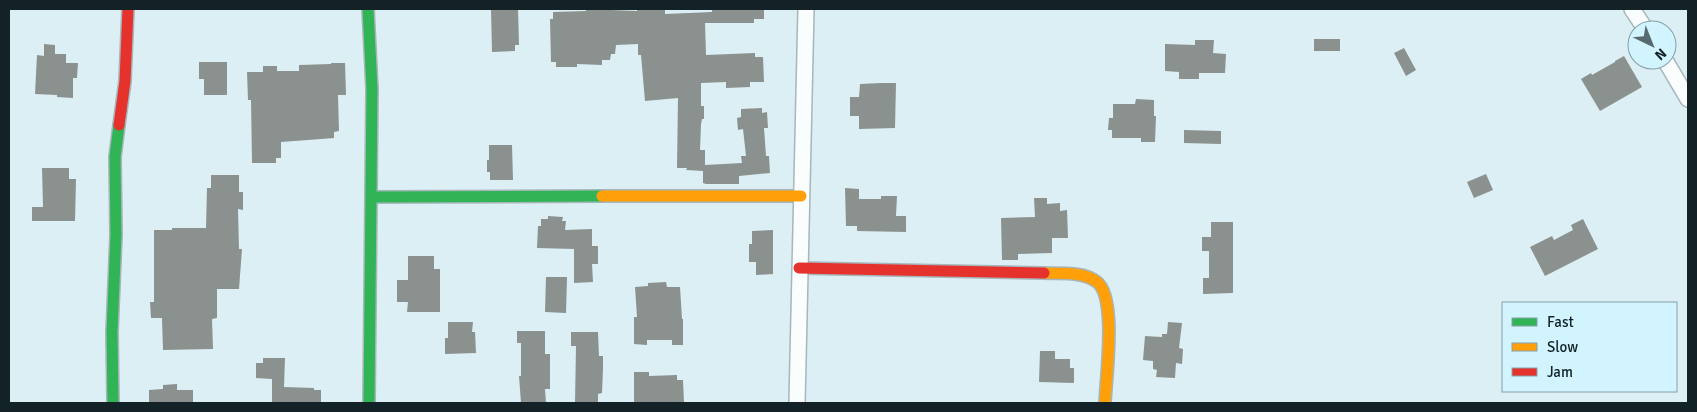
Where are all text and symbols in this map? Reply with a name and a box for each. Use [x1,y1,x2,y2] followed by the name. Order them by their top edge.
[1627,20,1677,70] north arrow
[1651,45,1670,64] text: N
[1502,302,1677,392] legend
[1547,313,1574,331] text: Fast
[1547,338,1578,356] text: Slow
[1547,363,1573,381] text: Jam

